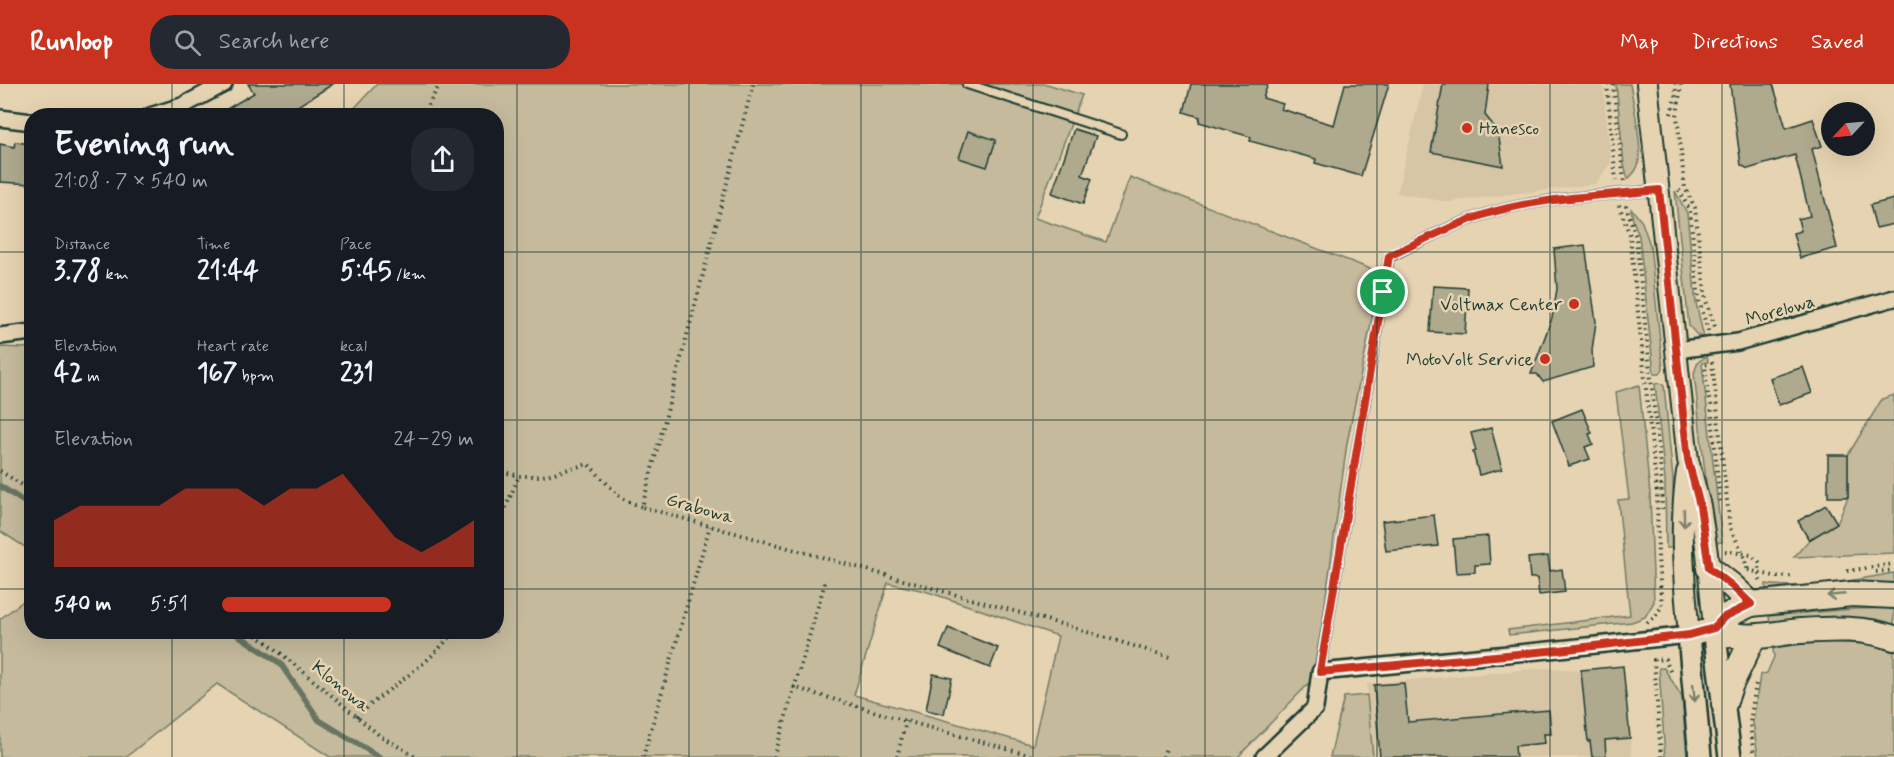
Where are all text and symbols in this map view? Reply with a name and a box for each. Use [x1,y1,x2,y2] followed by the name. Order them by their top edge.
[150,15,570,69] search box
[30,24,114,61] text: Runloop
[171,26,204,59] icon: search
[219,28,329,56] text: Search here
[1620,28,1659,56] text: Map
[1692,28,1778,56] text: Directions
[1811,28,1864,56] text: Saved
[1821,102,1875,156] north arrow
[1821,102,1875,156] map controls
[1479,117,1539,141] place label: Hanesco
[1460,121,1474,135] marker: Hanesco
[54,123,234,167] text: Evening run
[411,128,474,191] button: share
[54,168,208,195] text: 21:08 · 7 × 540 m
[54,234,110,255] text: Distance
[197,234,231,255] text: Time
[340,234,372,255] text: Pace
[54,255,101,289] text: 3.78
[197,255,259,289] text: 21:44
[340,255,392,289] text: 5:45
[101,264,129,285] text: km
[392,264,426,285] text: /km
[1357,266,1408,317] pin
[1366,275,1399,308] icon: arrive
[1743,290,1818,332] street label: Morelowa
[1440,293,1563,317] place label: Voltmax Center
[1567,297,1581,311] marker: Voltmax Center
[54,336,117,357] text: Elevation
[197,336,269,357] text: Heart rate
[340,336,367,357] text: kcal
[1406,348,1533,372] place label: MotoVolt Service
[1538,352,1552,366] marker: MotoVolt Service
[54,357,83,391] text: 42
[197,357,238,391] text: 167
[340,357,374,391] text: 231
[83,366,100,387] text: m
[238,366,274,387] text: bpm
[54,426,133,453] text: Elevation
[394,426,474,453] text: 24–29 m
[663,488,736,530] street label: Grabowa
[1678,508,1690,528] one-way arrow
[1826,590,1846,601] one-way arrow
[54,591,111,618] text: 540 m
[150,591,188,618] text: 5:51
[306,655,375,718] street label: Klonowa
[1689,683,1700,703] one-way arrow

